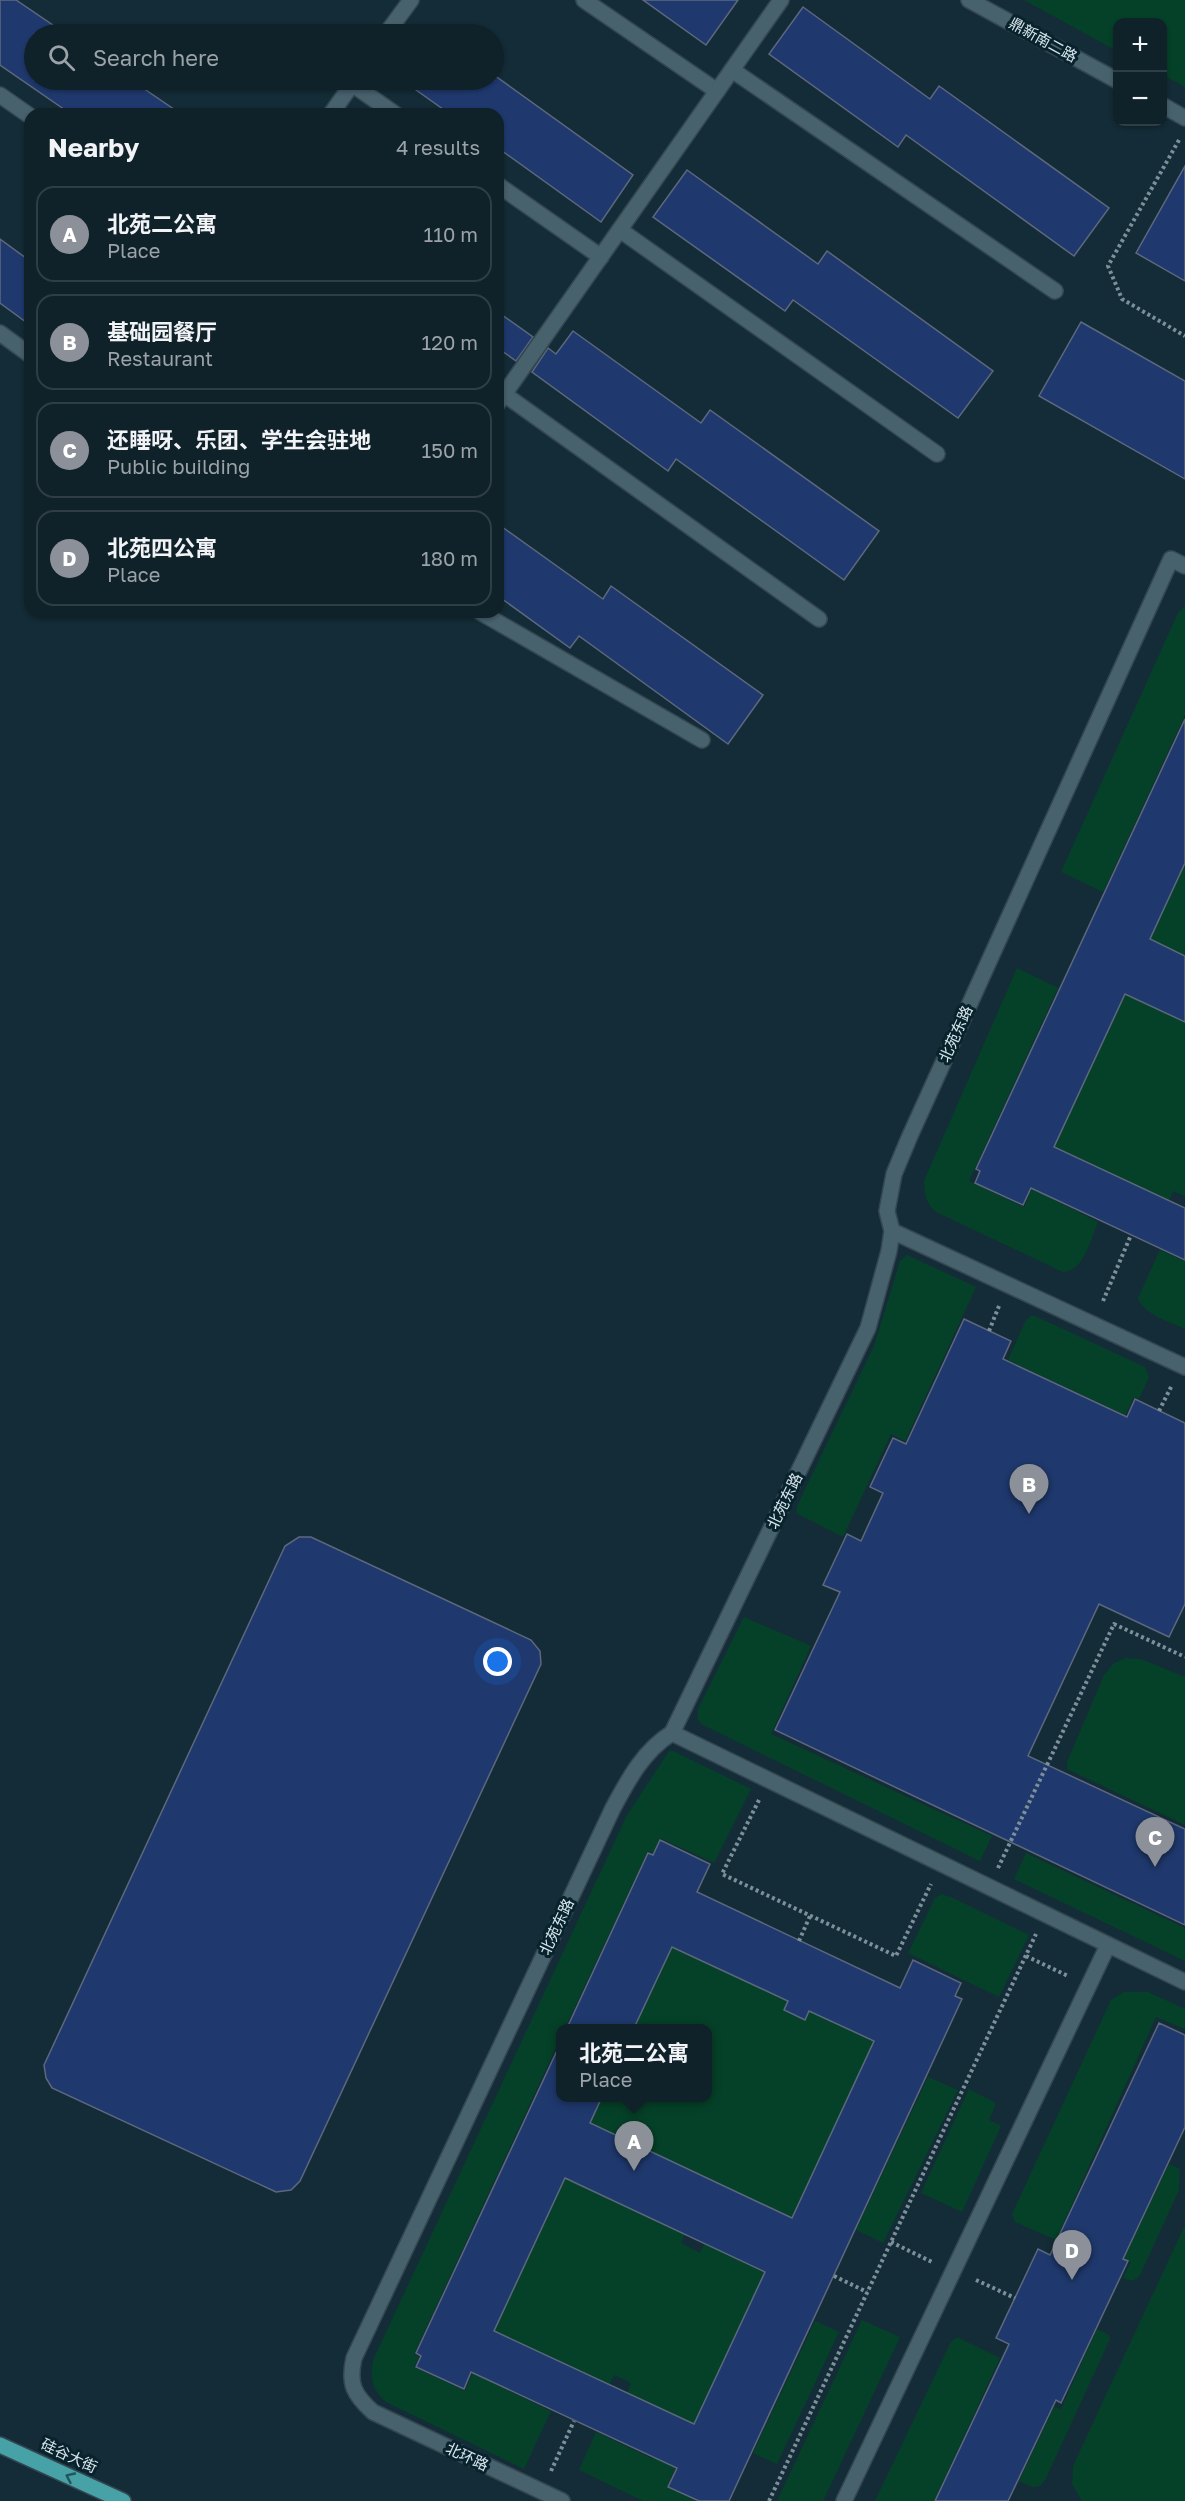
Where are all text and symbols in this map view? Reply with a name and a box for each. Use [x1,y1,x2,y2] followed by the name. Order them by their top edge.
[1006,13,1081,65] street label: 鼎新南二路
[1113,18,1167,126] map controls
[1113,18,1167,72] button: +
[24,24,504,90] search box
[45,41,78,74] icon: search
[93,44,219,71] text: Search here
[1113,72,1167,126] button: −
[48,132,139,163] text: Nearby
[396,135,480,159] text: 4 results
[107,210,217,237] text: 北苑二公寓
[62,222,77,246] text: A
[424,222,478,246] text: 110 m
[107,238,160,262] text: Place
[107,318,217,345] text: 基础园餐厅
[62,330,77,354] text: B
[422,330,478,354] text: 120 m
[107,346,213,370] text: Restaurant
[107,426,371,453] text: 还睡呀、乐团、学生会驻地
[62,438,77,462] text: C
[422,438,478,462] text: 150 m
[107,454,250,478] text: Public building
[107,534,217,561] text: 北苑四公寓
[62,546,77,570] text: D
[421,546,478,570] text: 180 m
[107,562,160,586] text: Place
[935,1003,976,1065] street label: 北苑东路
[1010,1464,1048,1514] pin: B
[763,1470,805,1531] street label: 北苑东路
[483,1647,512,1676] your location
[1136,1818,1174,1867] pin: C
[535,1896,577,1958] street label: 北苑东路
[556,2024,712,2102] popup
[579,2039,689,2066] text: 北苑二公寓
[579,2067,632,2091] text: Place
[614,2122,654,2171] pin: A
[1052,2230,1092,2280] pin: D
[38,2434,100,2476] street label: 硅谷大街
[443,2438,492,2474] street label: 北环路
[66,2472,77,2484] one-way arrow

